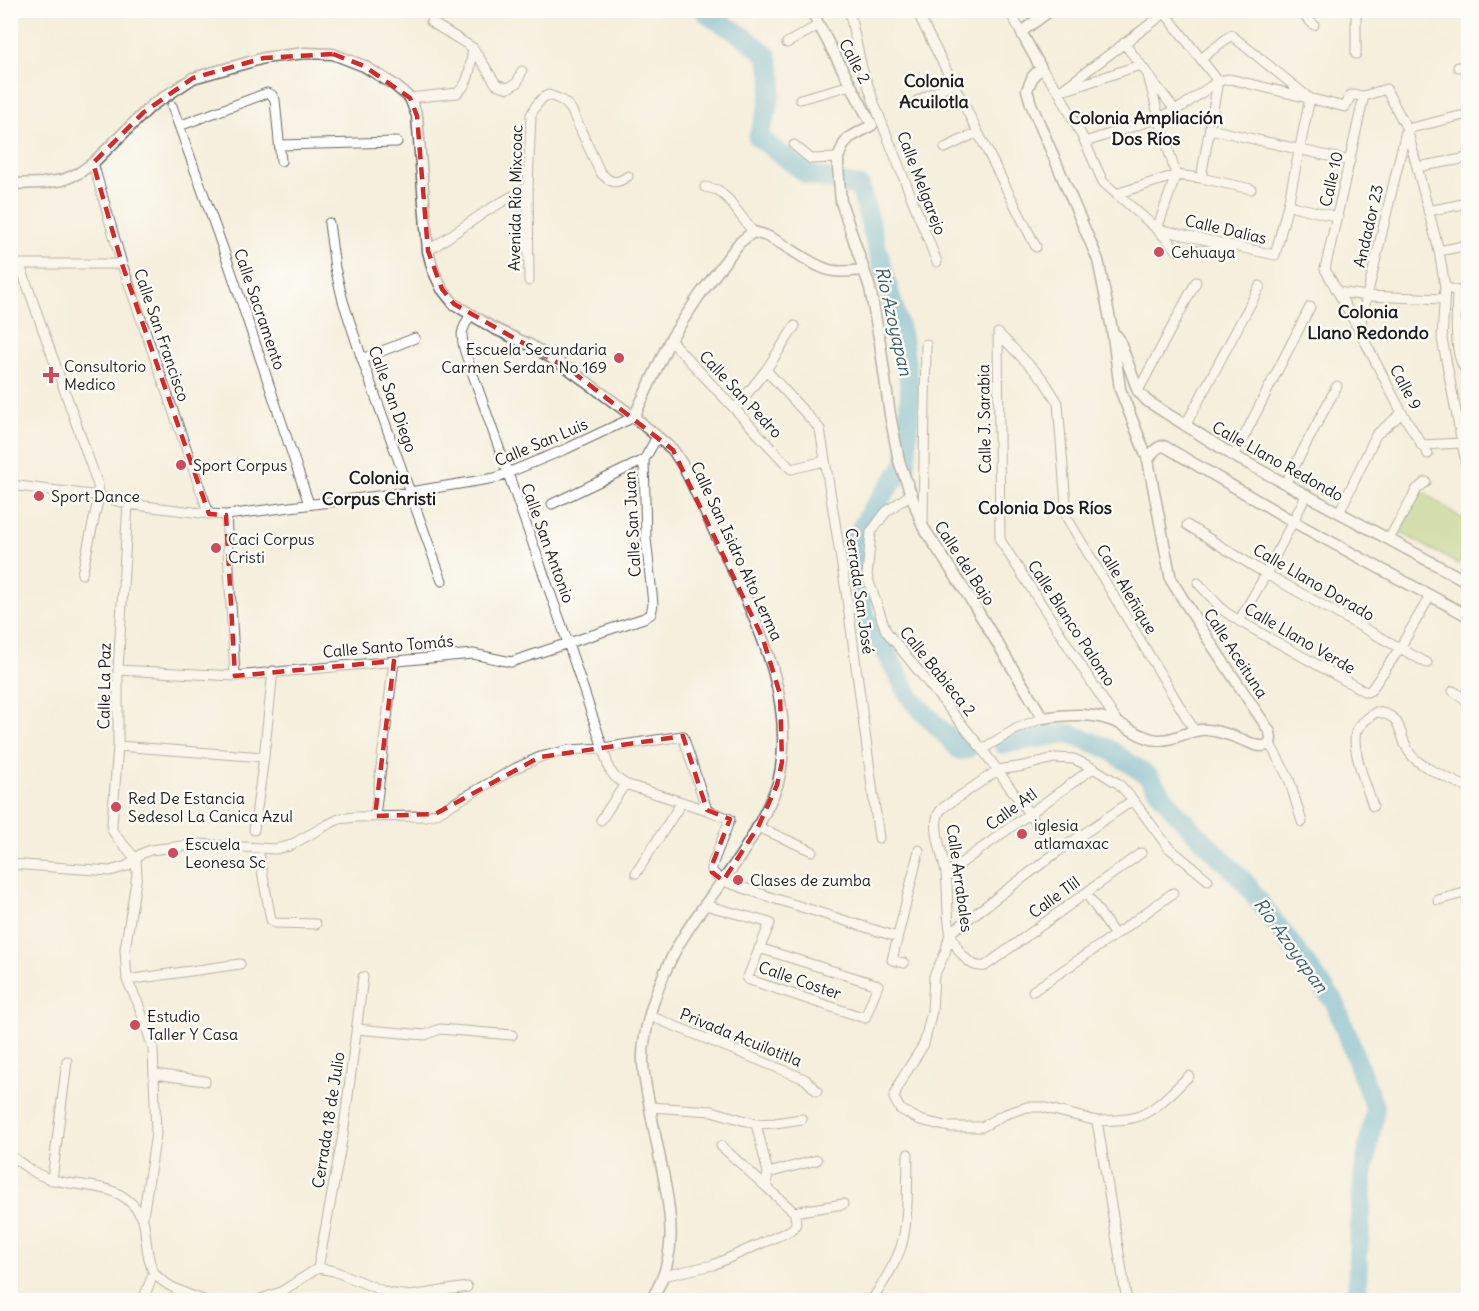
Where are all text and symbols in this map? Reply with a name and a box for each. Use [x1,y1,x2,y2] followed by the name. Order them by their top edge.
[835,35,875,87] street label: Calle 2
[899,69,969,113] district label: Colonia Acuilotla
[1069,106,1224,150] district label: Colonia Ampliación Dos Ríos
[504,125,526,271] street label: Avenida Río Mixcoac
[893,128,951,238] street label: Calle Melgarejo
[1315,149,1347,209] street label: Calle 10
[1349,183,1387,269] street label: Andador 23
[1183,210,1269,248] street label: Calle Dalias
[1171,242,1235,262] place label: Cehuaya
[1152,245,1166,259] marker: Cehuaya
[230,246,290,372] street label: Calle Sacramento
[870,264,918,378] water label: Rio Azoyapan
[130,266,194,404] street label: Calle San Francisco
[1307,300,1429,344] district label: Colonia Llano Redondo
[441,339,607,377] place label: Escuela Secundaria Carmen Serdan No 169
[364,343,422,455] street label: Calle San Diego
[695,346,787,442] street label: Calle San Pedro
[612,351,626,365] marker: Escuela Secundaria Carmen Serdan No 169
[64,356,146,394] place label: Consultorio Medico
[1386,361,1426,413] street label: Calle 9
[973,364,995,474] street label: Calle J. Sarabia
[42,366,60,384] marker: Consultorio Medico
[492,413,590,471] street label: Calle San Luis
[1209,417,1347,505] street label: Calle Llano Redondo
[193,455,287,475] place label: Sport Corpus
[174,458,188,472] marker: Sport Corpus
[687,458,787,644] street label: Calle San Isidro Alto Lerma
[322,466,436,510] district label: Colonia Corpus Christi
[619,471,645,577] street label: Calle San Juan
[517,480,579,606] street label: Calle San Antonio
[51,486,140,506] place label: Sport Dance
[32,489,46,503] marker: Sport Dance
[978,496,1112,519] district label: Colonia Dos Ríos
[930,517,1000,609] street label: Calle del Bajo
[841,527,879,655] street label: Cerrada San José
[228,529,315,567] place label: Caci Corpus Cristi
[1250,539,1378,625] street label: Calle Llano Dorado
[1092,540,1162,638] street label: Calle Aleñique
[209,541,223,555] marker: Caci Corpus Cristi
[1024,556,1120,690] street label: Calle Blanco Palomo
[1241,598,1359,678] street label: Calle Llano Verde
[1200,605,1272,701] street label: Calle Aceituna
[896,622,980,720] street label: Calle Babieca 2
[322,630,454,662] street label: Calle Santo Tomás
[93,642,115,730] street label: Calle La Paz
[982,784,1040,834] street label: Calle Atl
[128,788,293,826] place label: Red De Estancia Sedesol La Canica Azul
[109,800,123,814] marker: Red De Estancia Sedesol La Canica Azul
[1034,815,1109,853] place label: iglesia atlamaxac
[943,823,977,933] street label: Calle Arrabales
[1015,827,1029,841] marker: iglesia atlamaxac
[185,834,266,872] place label: Escuela Leonesa Sc
[166,846,180,860] marker: Escuela Leonesa Sc
[750,870,871,890] place label: Clases de zumba
[1025,872,1083,922] street label: Calle Tlil
[731,873,745,887] marker: Clases de zumba
[1249,893,1333,997] water label: Rio Azoyapan
[756,957,844,1004] street label: Calle Coster
[677,1003,805,1071] street label: Privada Acuilotitla
[147,1006,238,1044] place label: Estudio Taller Y Casa
[128,1018,142,1032] marker: Estudio Taller Y Casa
[307,1050,349,1190] street label: Cerrada 18 de Julio

